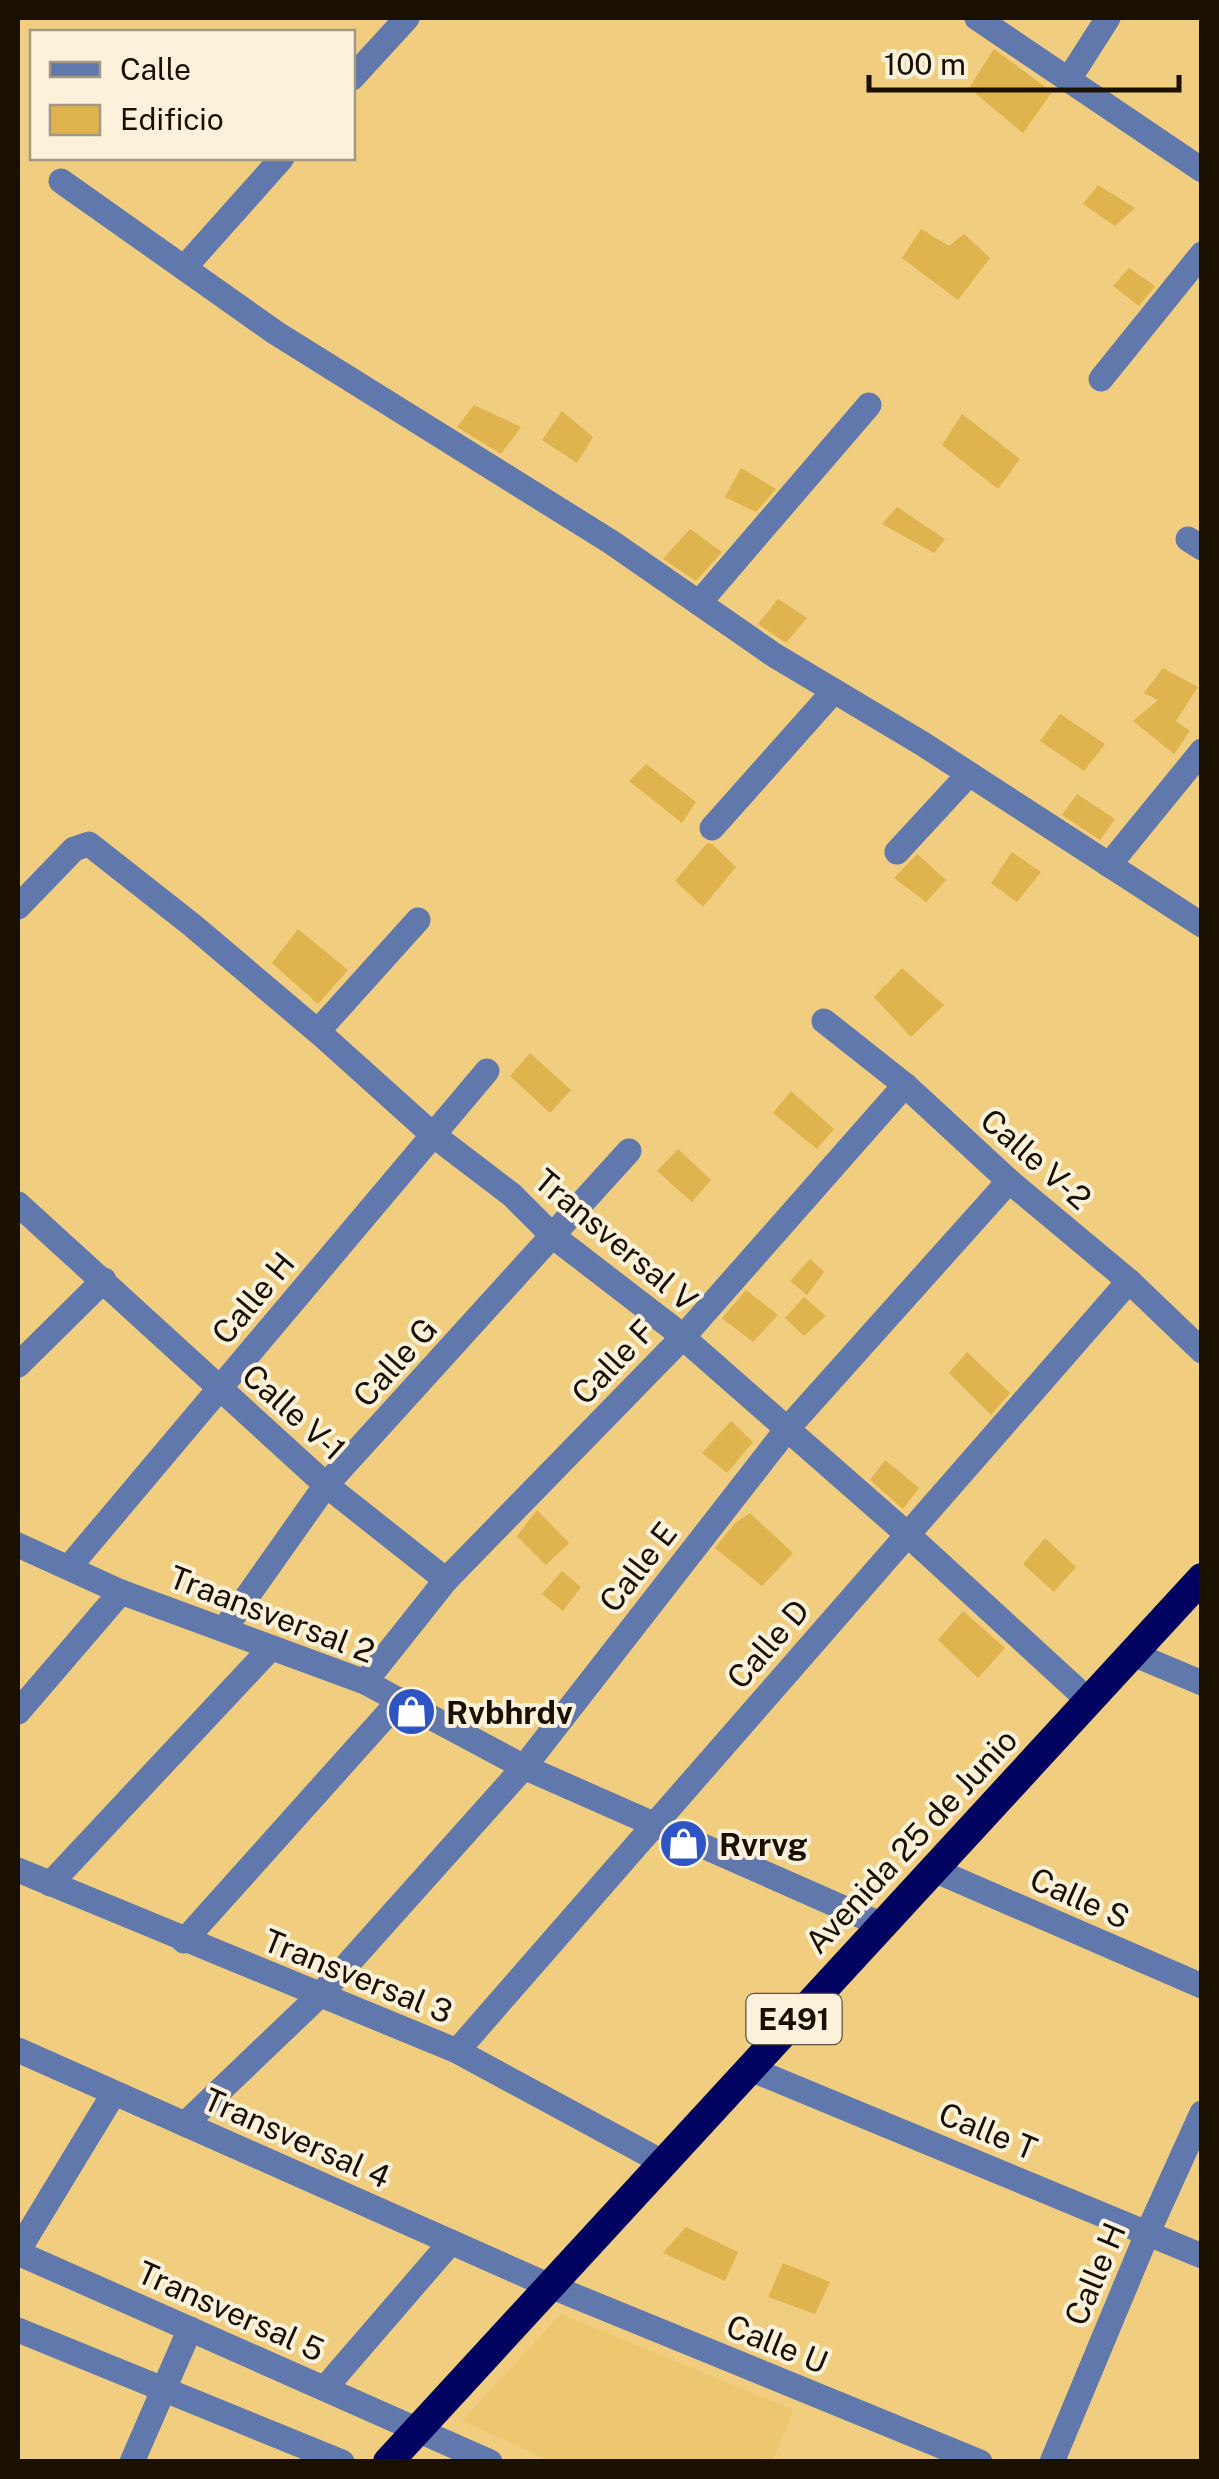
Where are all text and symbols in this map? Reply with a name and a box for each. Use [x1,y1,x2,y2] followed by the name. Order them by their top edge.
[30,30,355,160] legend
[869,30,1179,92] scale bar
[884,46,966,82] text: 100 m
[120,51,191,87] text: Calle
[120,101,224,137] text: Edificio
[973,1101,1099,1217] street label: Calle V-2
[527,1161,705,1319] street label: Transversal V
[204,1245,302,1351] street label: Calle H
[346,1310,444,1414] street label: Calle G
[564,1312,662,1412] street label: Calle F
[235,1356,353,1468] street label: Calle V-1
[592,1515,684,1619] street label: Calle E
[164,1558,380,1670] street label: Traansversal 2
[719,1592,817,1696] street label: Calle D
[385,1686,437,1738] shop icon: Rvbhrdv
[446,1694,573,1731] place label: Rvbhrdv
[798,1721,1024,1961] street label: Avenida 25 de Junio
[658,1818,710,1870] shop icon: Rvrvg
[719,1826,808,1863] place label: Rvrvg
[1025,1860,1135,1936] street label: Calle S
[258,1921,458,2031] street label: Transversal 3
[746,1994,842,2044] road number: E491
[198,2080,396,2196] street label: Transversal 4
[934,2095,1042,2167] street label: Calle T
[1057,2217,1133,2331] street label: Calle H
[132,2253,330,2369] street label: Transversal 5
[721,2307,833,2381] street label: Calle U

